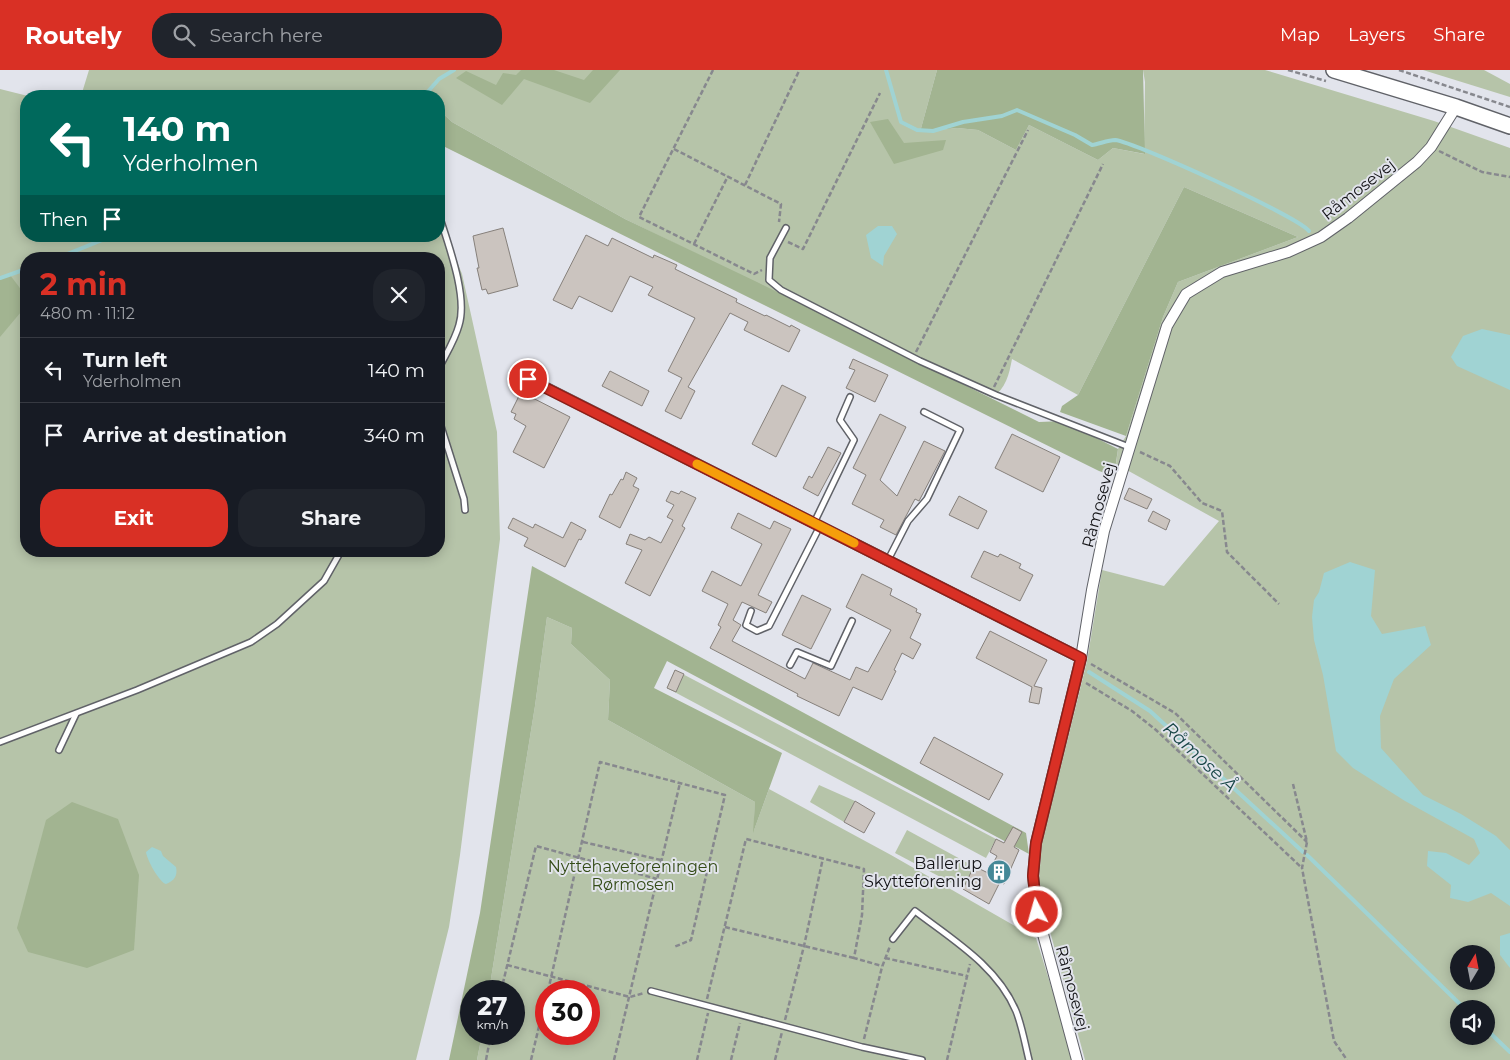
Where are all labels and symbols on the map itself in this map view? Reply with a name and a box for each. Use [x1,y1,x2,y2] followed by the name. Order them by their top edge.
[1318,155,1399,224] street label: Råmosevej
[507,358,549,400] pin
[1078,460,1119,550] street label: Råmosevej
[1159,717,1242,797] water label: Råmose Å
[864,854,982,891] place label: Ballerup Skytteforening
[548,857,718,894] park label: Nyttehaveforeningen Rørmosen
[986,859,1012,885] building icon: Ballerup Skytteforening
[1010,885,1062,937] position arrow
[1052,943,1093,1033] street label: Råmosevej
[1450,945,1495,990] north arrow
[535,980,600,1045] speed limit sign: 30

